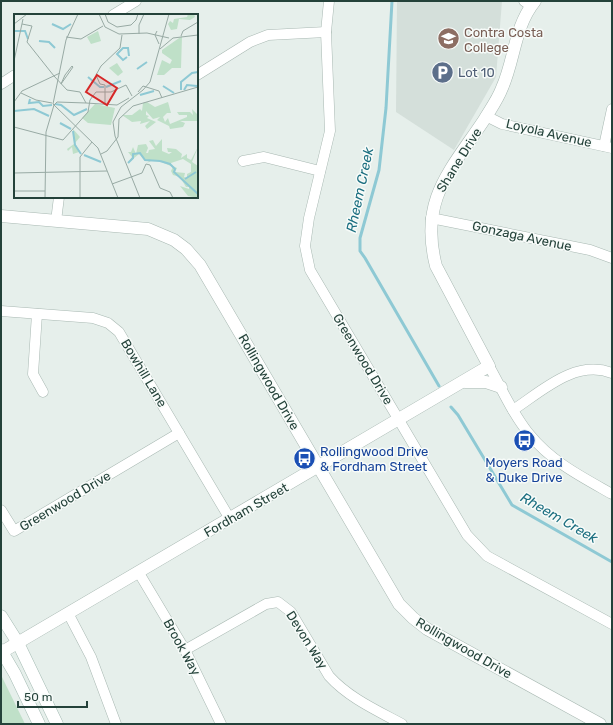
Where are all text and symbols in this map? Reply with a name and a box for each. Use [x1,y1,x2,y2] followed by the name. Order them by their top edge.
[14,14,198,198] inset map
[464,25,543,56] place label: Contra Costa College
[435,26,461,52] school or university icon: Contra Costa College
[430,59,456,85] parking icon: Lot 10
[458,65,495,80] place label: Lot 10
[505,116,593,150] street label: Loyola Avenue
[433,125,485,195] street label: Shane Drive
[343,145,377,234] water label: Rheem Creek
[471,218,573,255] street label: Gonzaga Avenue
[330,311,396,407] street label: Greenwood Drive
[235,331,303,433] street label: Rollingwood Drive
[118,336,170,410] street label: Bowhill Lane
[511,427,537,453] bus stop icon: Moyers Road & Duke Drive
[320,444,428,474] place label: Rollingwood Drive & Fordham Street
[291,445,317,471] bus stop icon: Rollingwood Drive & Fordham Street
[485,455,563,485] place label: Moyers Road & Duke Drive
[17,468,113,534] street label: Greenwood Drive
[201,480,291,540] street label: Fordham Street
[517,489,601,547] water label: Rheem Creek
[283,608,331,672] street label: Devon Way
[413,614,515,682] street label: Rollingwood Drive
[160,616,204,678] street label: Brook Way
[18,683,87,709] scale bar
[24,690,52,704] text: 50 m

